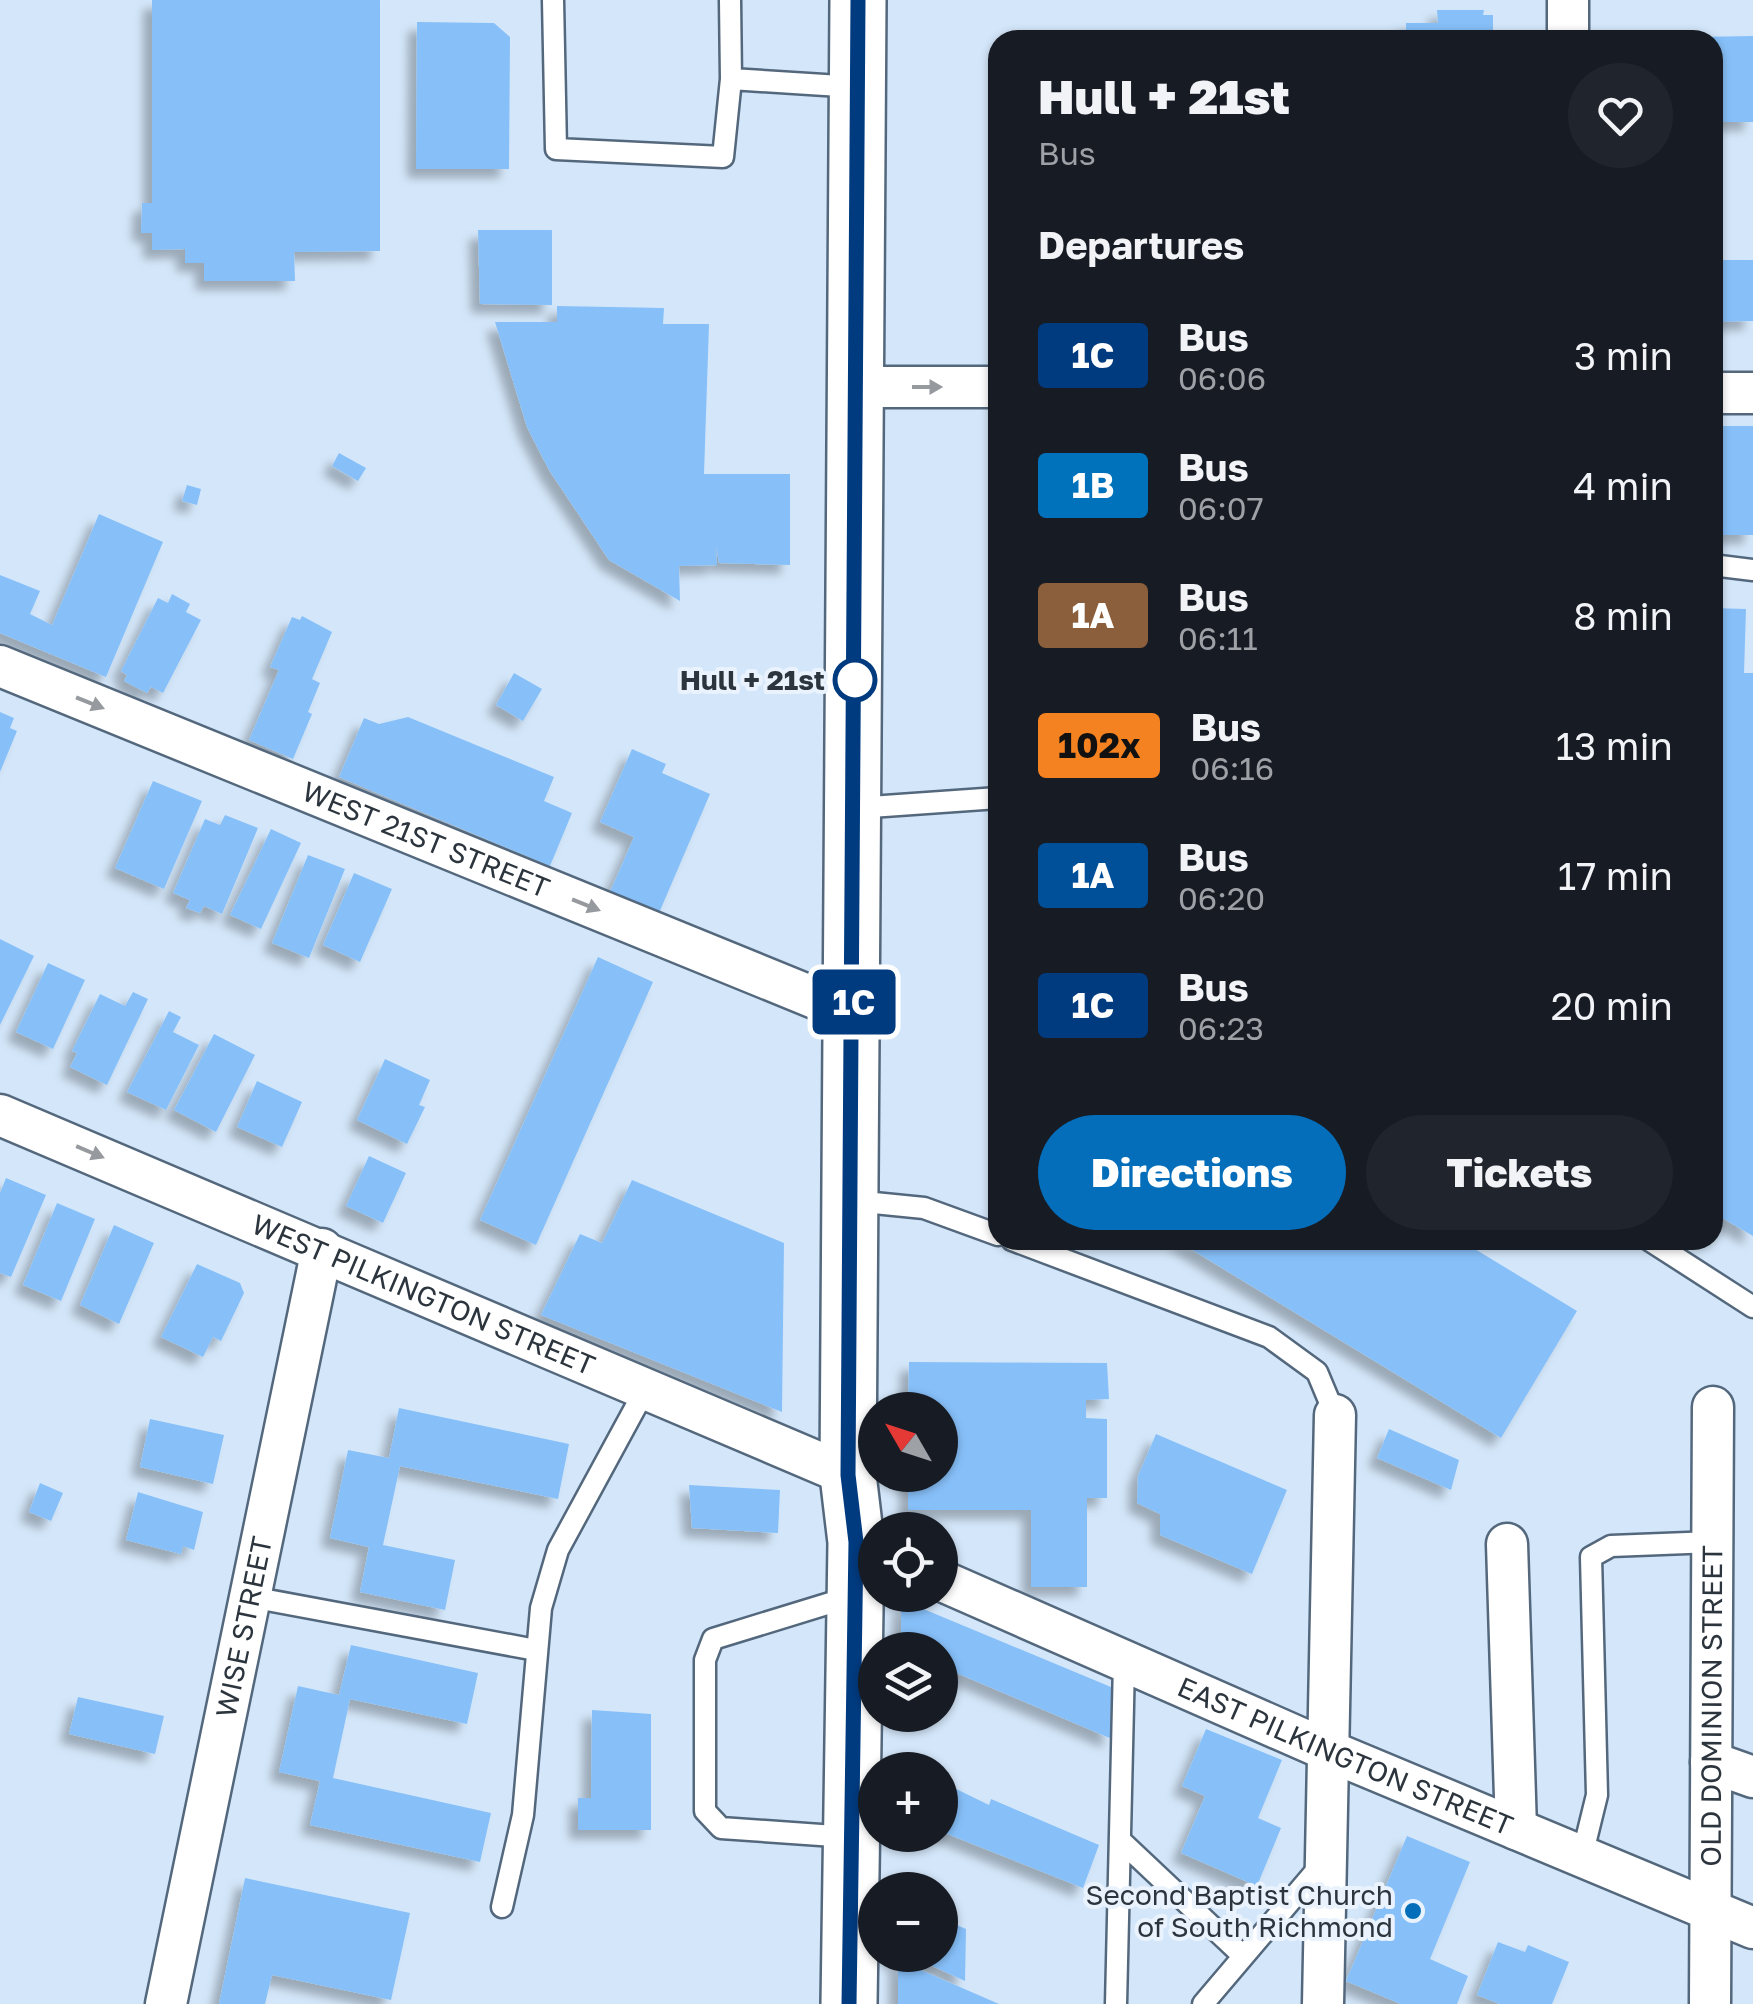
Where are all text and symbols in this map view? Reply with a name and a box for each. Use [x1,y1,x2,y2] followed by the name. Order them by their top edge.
[1568,63,1673,168] button: heart
[1038,67,1290,125] text: Hull + 21st
[1038,134,1096,172] text: Bus
[1038,222,1244,267] text: Departures
[1178,314,1249,359] text: Bus
[1574,333,1673,378] text: 3 min
[1072,334,1114,376] text: 1C
[1178,359,1266,397] text: 06:06
[911,379,943,395] one-way arrow
[1178,444,1249,489] text: Bus
[1573,463,1673,508] text: 4 min
[1072,464,1114,506] text: 1B
[1178,489,1264,527] text: 06:07
[1178,574,1249,619] text: Bus
[1573,593,1673,638] text: 8 min
[1072,594,1114,636] text: 1A
[1178,619,1258,657] text: 06:11
[834,659,876,701] marker: Hull + 21st
[680,663,825,696] place label: Hull + 21st
[75,695,105,711] one-way arrow
[1190,704,1261,749] text: Bus
[1556,723,1673,768] text: 13 min
[1058,724,1140,766] text: 102x
[1190,749,1274,787] text: 06:16
[298,774,555,904] street label: WEST 21ST STREET
[1178,834,1249,879] text: Bus
[1558,853,1673,898] text: 17 min
[1072,854,1114,896] text: 1A
[1178,879,1265,917] text: 06:20
[571,897,601,913] one-way arrow
[1178,964,1249,1009] text: Bus
[809,970,899,1034] line badge: 1C
[833,981,875,1023] text: 1C
[1551,983,1673,1028] text: 20 min
[1072,984,1114,1026] text: 1C
[1178,1009,1264,1047] text: 06:23
[1038,1115,1346,1230] button: Directions
[1366,1115,1673,1230] button: Tickets
[75,1145,105,1161] one-way arrow
[247,1207,600,1382] street label: WEST PILKINGTON STREET
[858,1392,958,1492] north arrow
[858,1392,958,1972] map controls
[858,1512,958,1612] button: locate
[209,1534,278,1720] street label: WISE STREET
[1694,1545,1728,1867] street label: OLD DOMINION STREET
[858,1632,958,1732] button: layers
[1173,1670,1518,1842] street label: EAST PILKINGTON STREET
[858,1752,958,1852] button: +
[858,1872,958,1972] button: −
[1085,1878,1393,1943] place label: Second Baptist Church of South Richmond
[1402,1900,1424,1922] marker: Second Baptist Church of South Richmond

